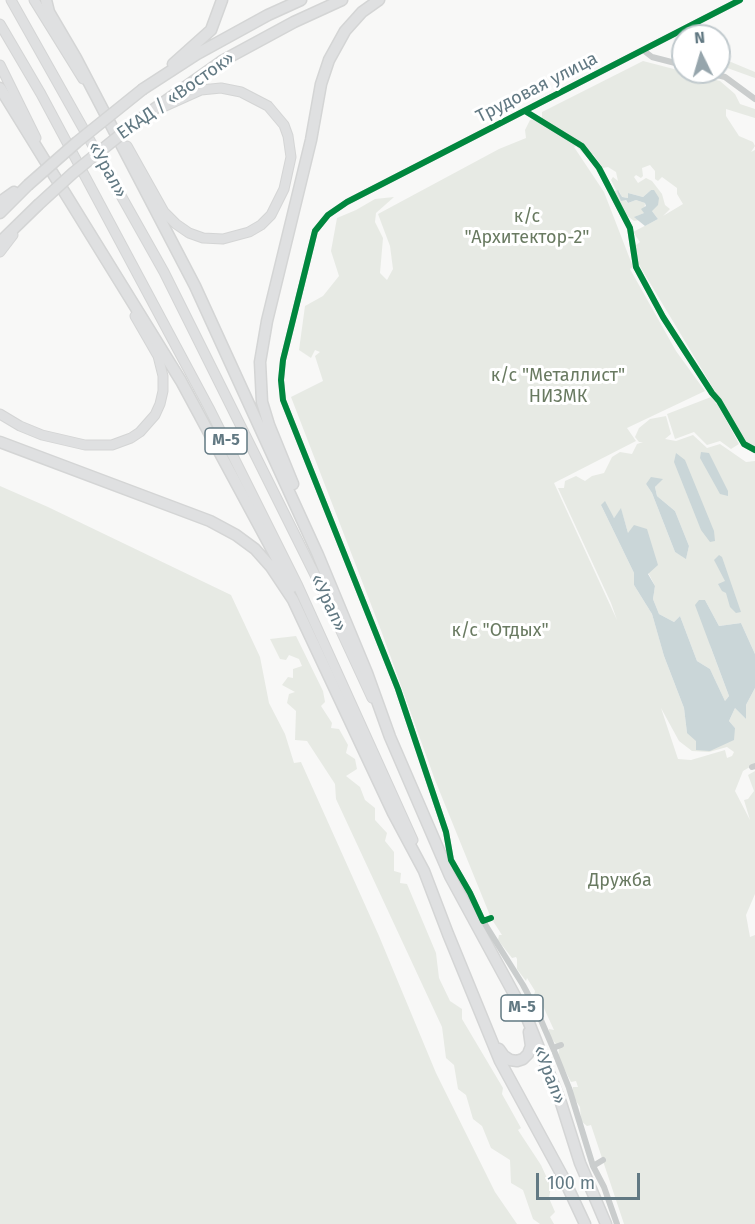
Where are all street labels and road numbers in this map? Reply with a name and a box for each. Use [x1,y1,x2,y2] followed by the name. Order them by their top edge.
[113,47,239,145] street label: ЕКАД / «Восток»
[473,48,601,128] street label: Трудовая улица
[83,138,131,202] street label: «Урал»
[205,428,247,454] road number: М-5
[305,571,351,635] street label: «Урал»
[501,995,543,1021] road number: М-5
[528,1043,570,1107] street label: «Урал»

